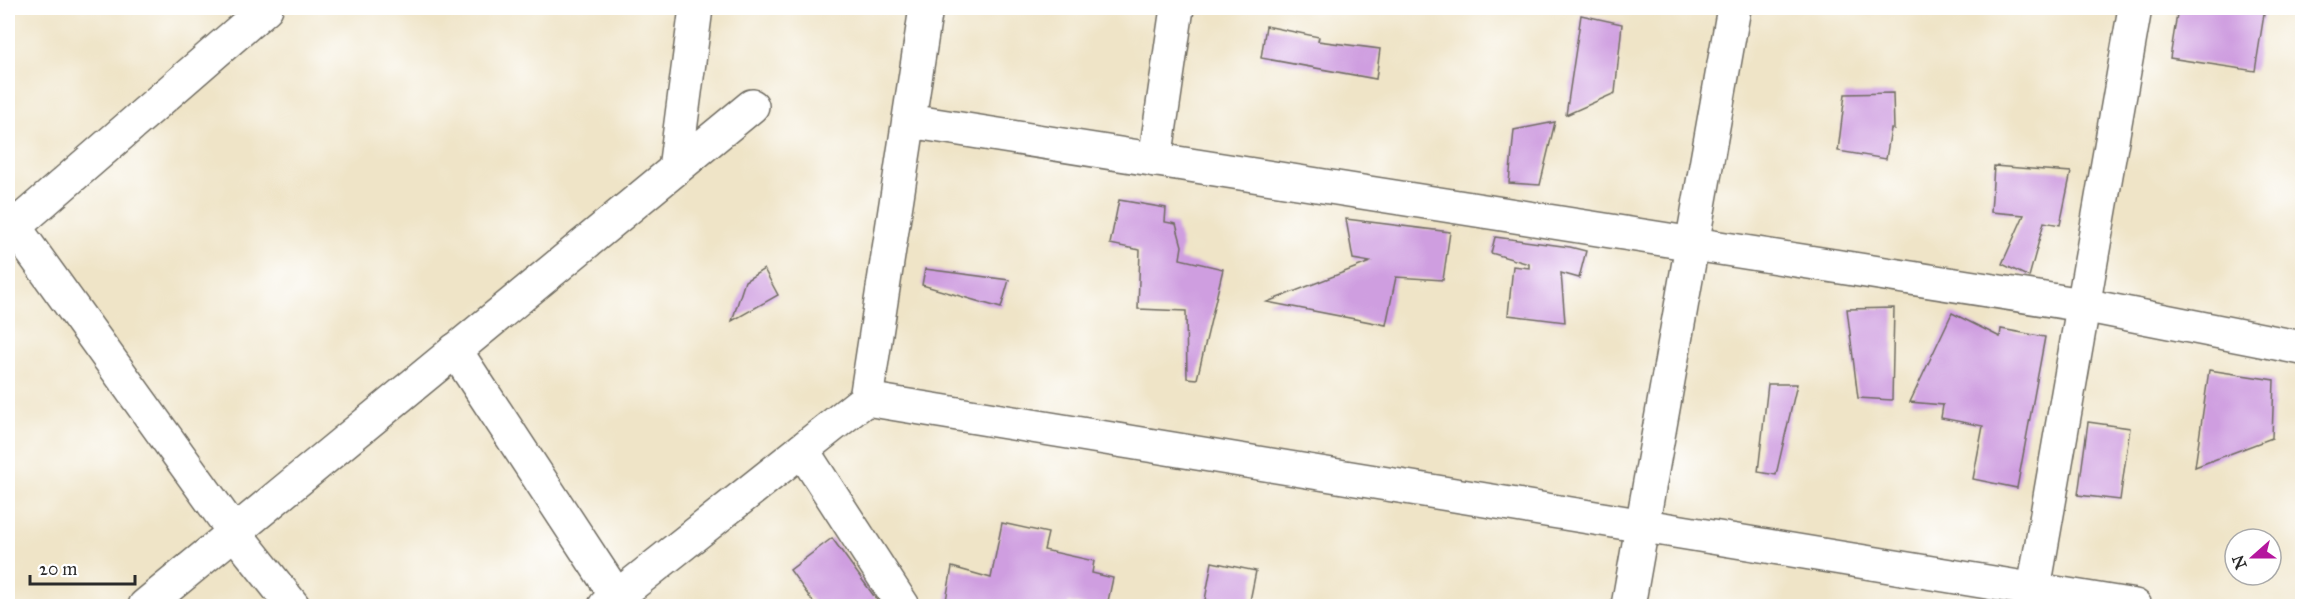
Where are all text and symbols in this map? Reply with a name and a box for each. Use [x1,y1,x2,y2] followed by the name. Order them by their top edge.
[2223,527,2283,587] north arrow
[30,548,135,586] scale bar
[2228,552,2251,572] text: N
[39,558,77,580] text: 20 m

